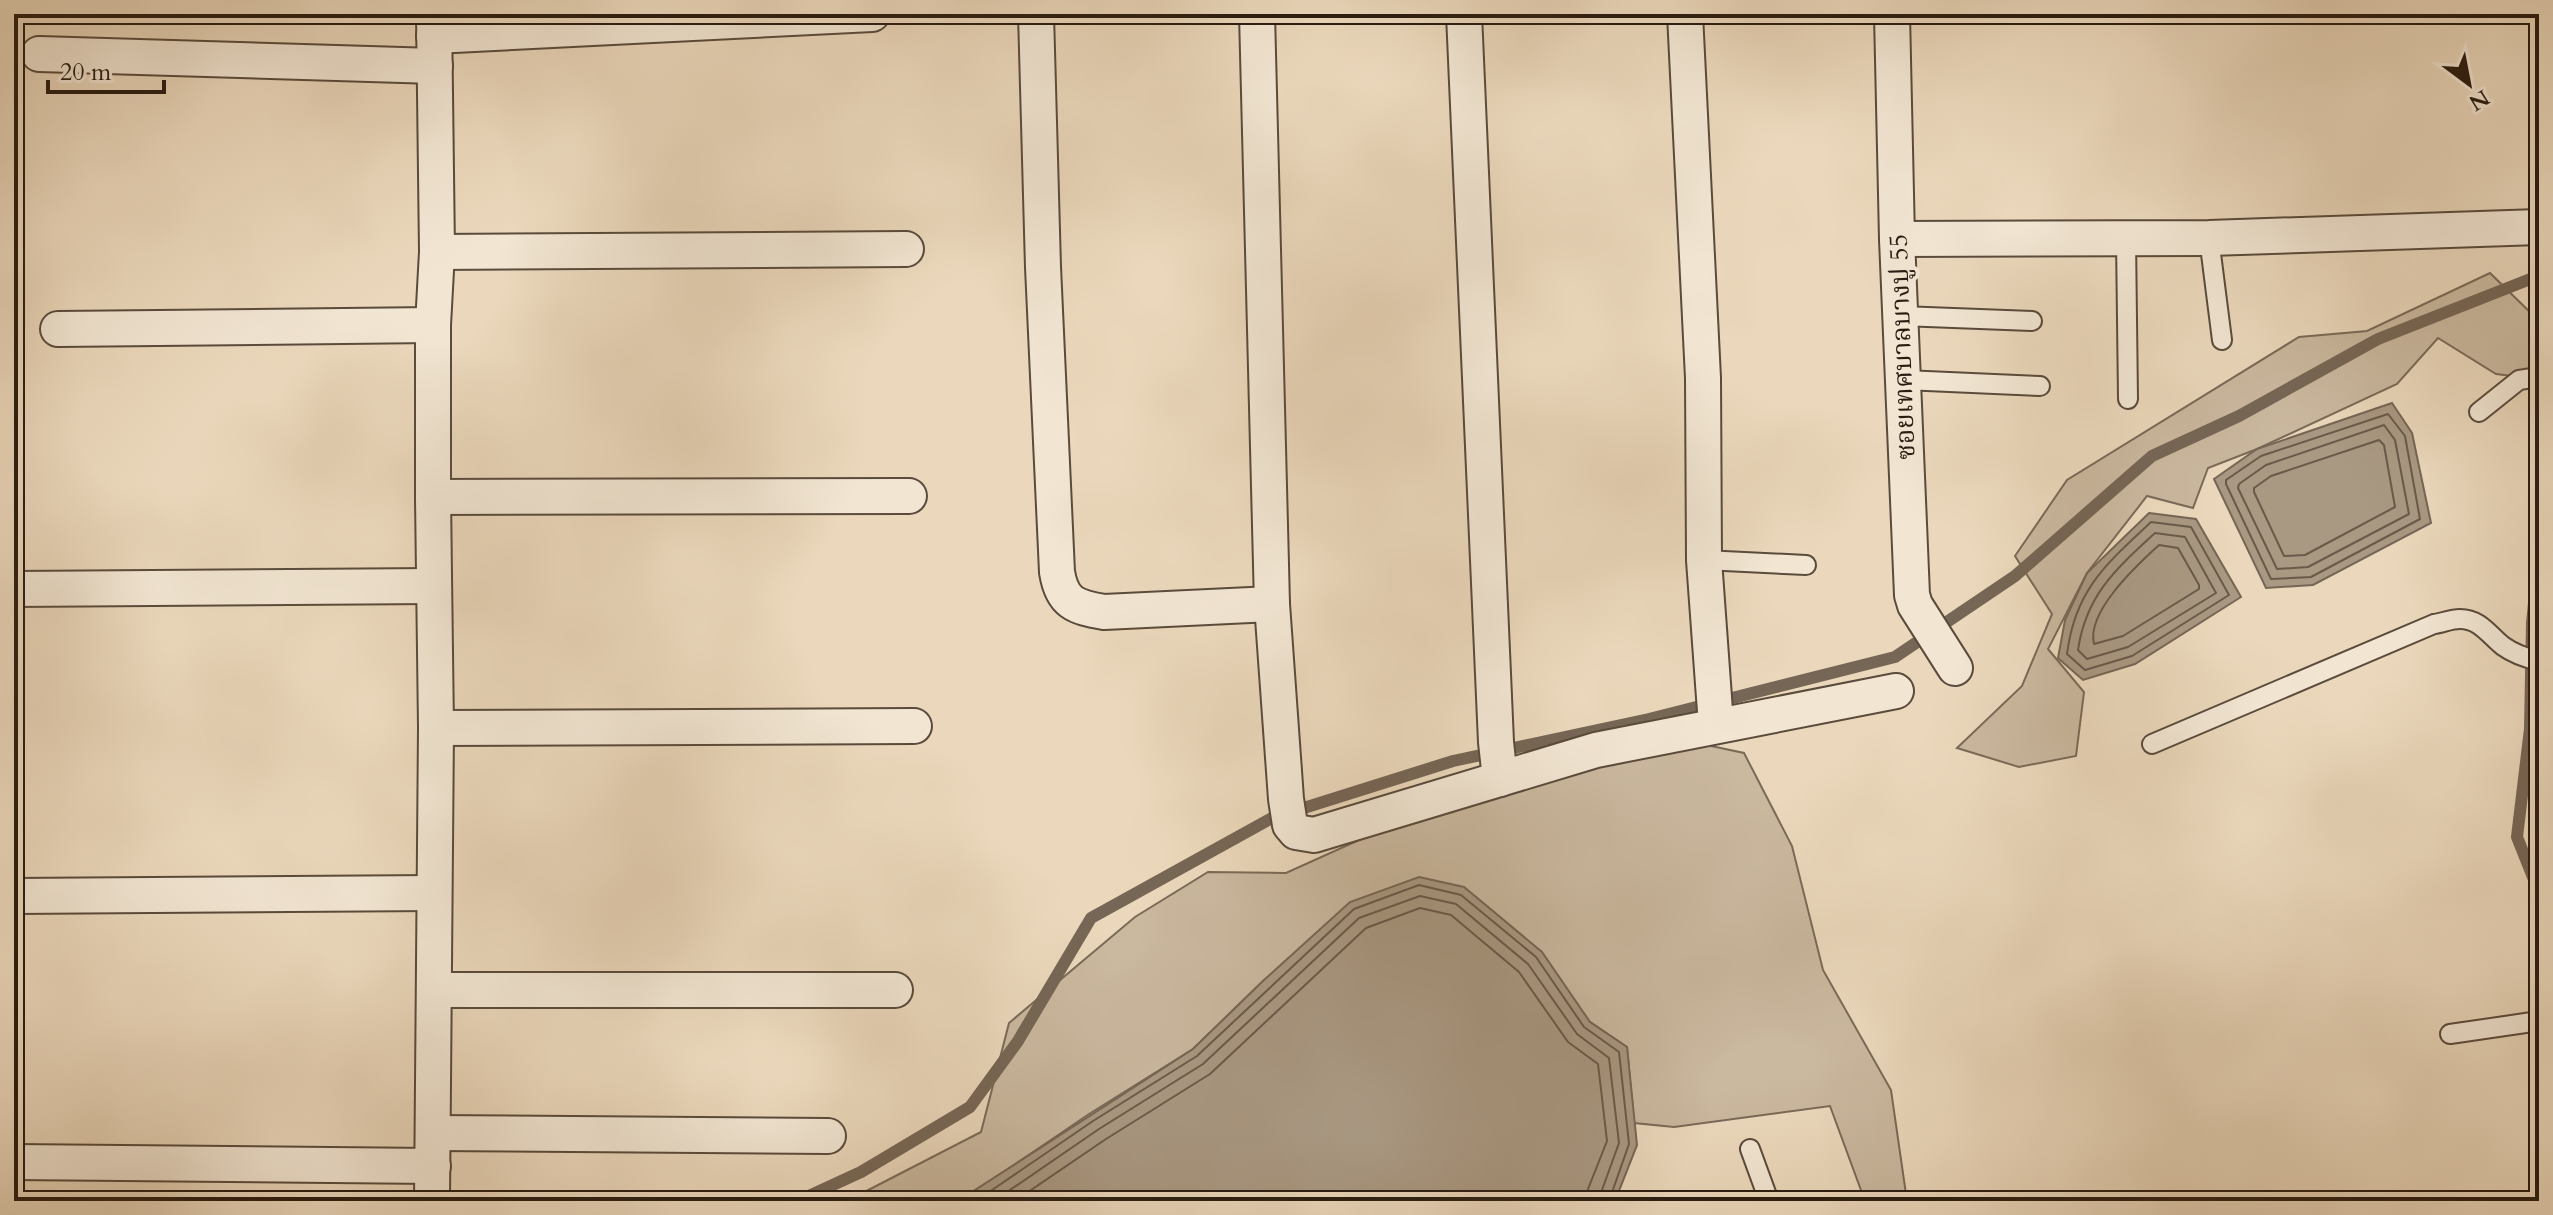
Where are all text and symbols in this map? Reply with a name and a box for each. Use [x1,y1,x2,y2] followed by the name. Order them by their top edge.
[48,44,164,94] scale bar
[2429,44,2509,124] north arrow
[60,56,112,89] text: 20 m
[2463,82,2495,118] text: N
[1881,233,1923,461] street label: ซอยเทศบาลบางปู 55

